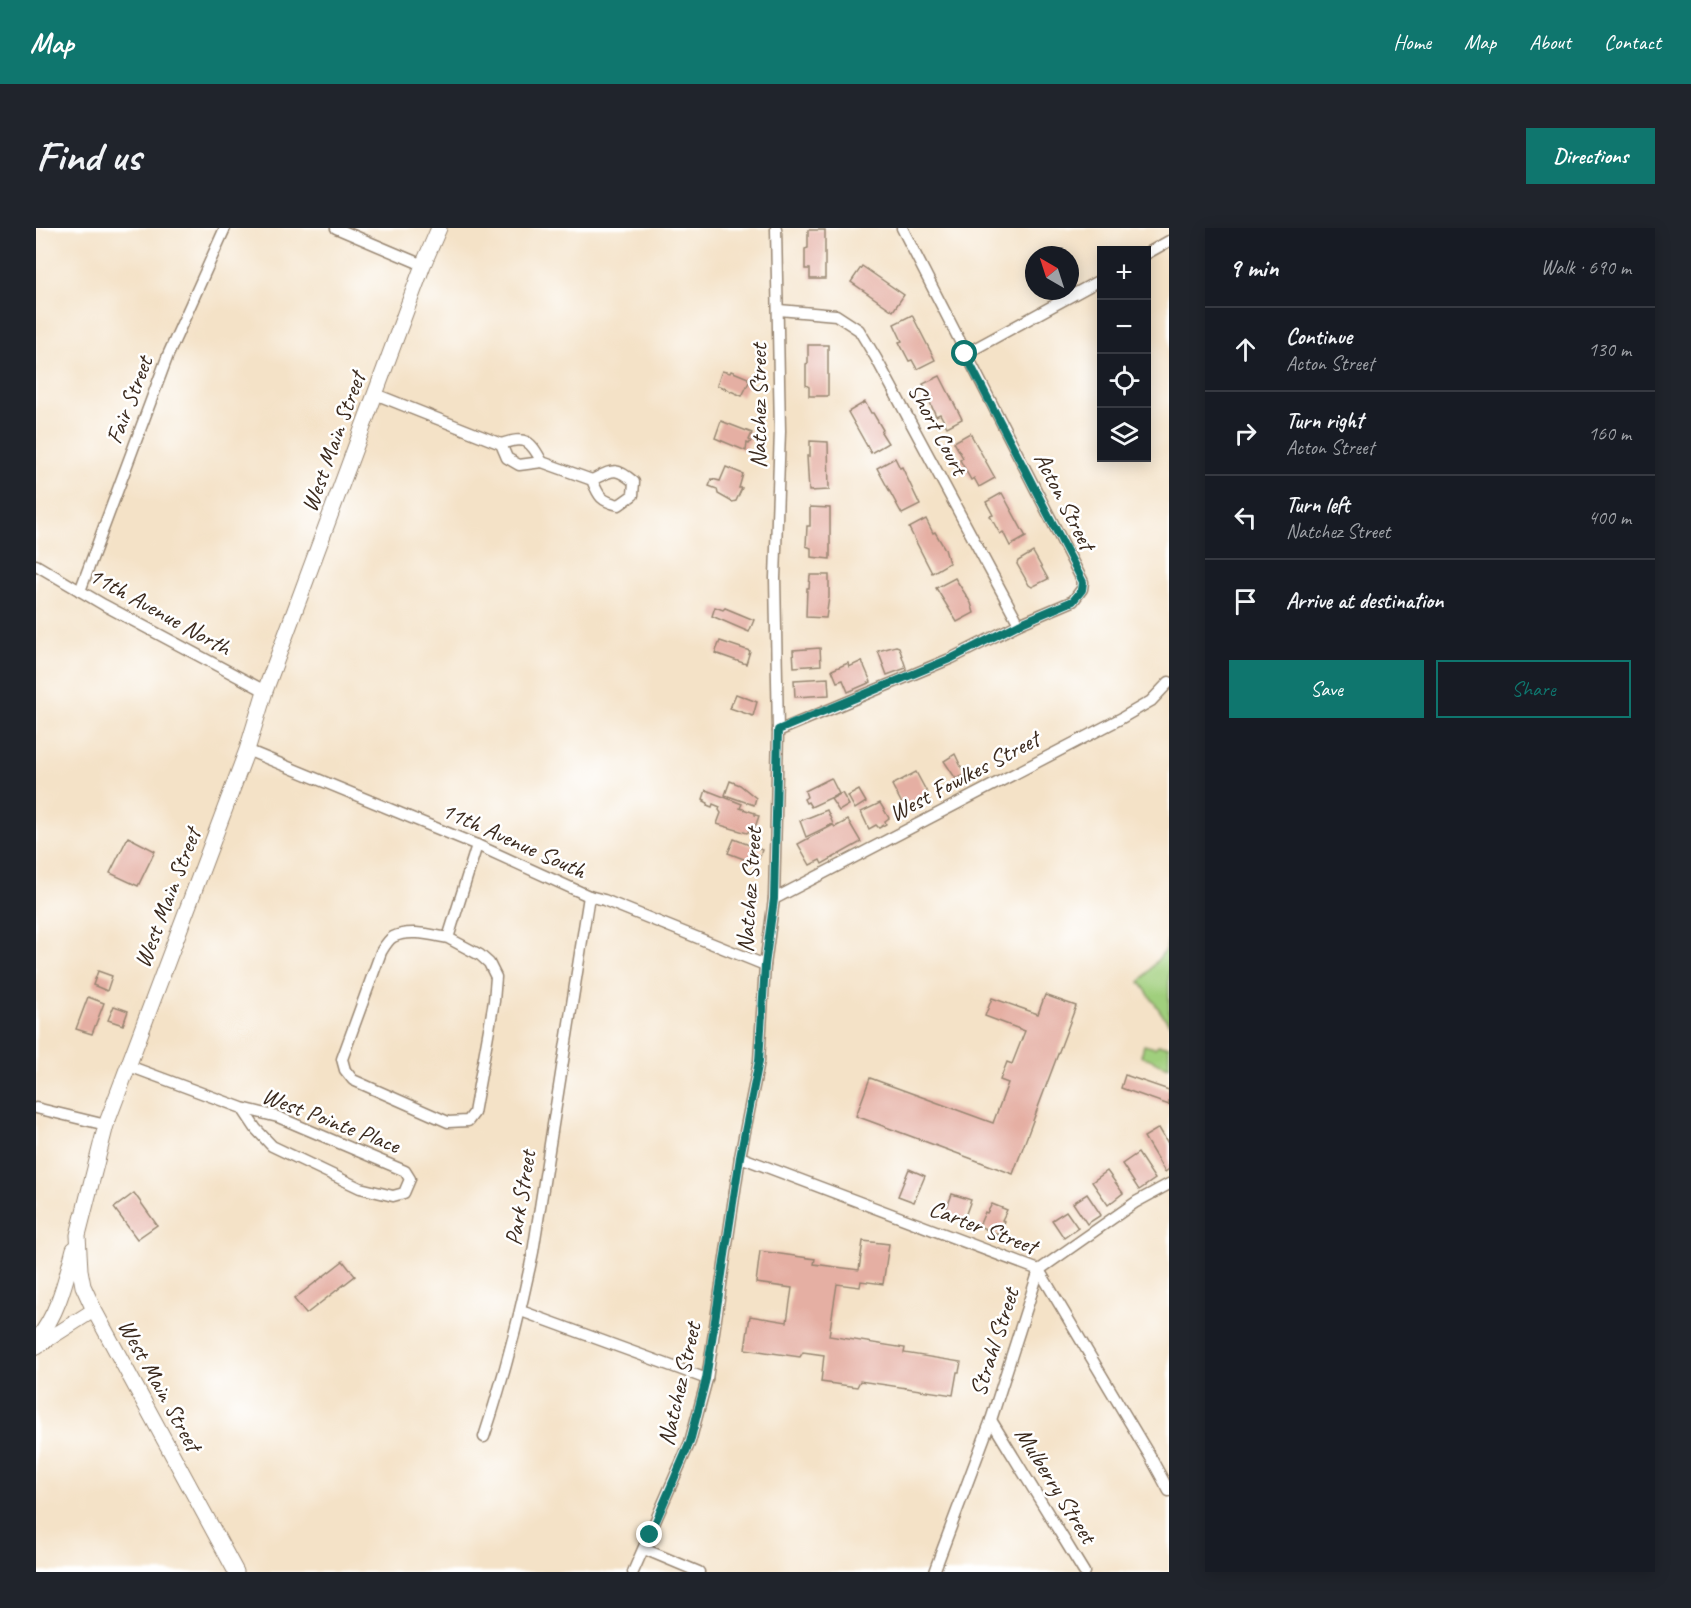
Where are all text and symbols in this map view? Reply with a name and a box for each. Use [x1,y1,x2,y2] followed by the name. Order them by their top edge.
[30,25,73,60] text: Map
[1393,29,1431,55] text: Home
[1464,29,1496,55] text: Map
[1529,29,1571,55] text: About
[1604,29,1661,55] text: Contact
[1526,128,1655,184] button: Directions
[36,130,141,183] text: Find us
[1025,246,1079,300] north arrow
[1097,246,1151,462] map controls
[1097,246,1151,300] button: +
[1229,251,1279,284] text: 9 min
[1541,255,1631,280] text: Walk · 690 m
[1097,300,1151,354] button: −
[1286,323,1352,351] text: Continue
[1229,333,1262,366] icon: ahead
[1588,337,1631,362] text: 130 m
[951,340,977,366] route start
[743,341,773,469] street label: Natchez Street
[99,350,160,448] street label: Fair Street
[1286,351,1374,376] text: Acton Street
[1097,354,1151,408] button: locate
[294,365,373,516] street label: West Main Street
[901,378,976,482] street label: Short Court
[1286,407,1363,435] text: Turn right
[1097,408,1151,462] button: layers
[1229,417,1262,450] icon: right
[1588,421,1631,446] text: 160 m
[1286,435,1374,460] text: Acton Street
[1028,447,1104,558] street label: Acton Street
[1286,491,1350,519] text: Turn left
[1229,501,1262,534] icon: left
[1588,505,1631,530] text: 400 m
[1286,519,1390,544] text: Natchez Street
[84,560,238,663] street label: 11th Avenue North
[1229,585,1262,618] icon: arrive
[1286,587,1443,615] text: Arrive at destination
[1229,660,1424,718] button: Save
[1436,660,1631,718] button: Share
[884,722,1047,828] street label: West Fowlkes Street
[437,795,592,886] street label: 11th Avenue South
[127,821,208,972] street label: West Main Street
[730,825,768,953] street label: Natchez Street
[258,1080,406,1161] street label: West Pointe Place
[498,1146,543,1248] street label: Park Street
[925,1193,1044,1262] street label: Carter Street
[962,1282,1026,1400] street label: Strahl Street
[111,1314,210,1459] street label: West Main Street
[650,1318,708,1448] street label: Natchez Street
[1008,1421,1105,1550] street label: Mulberry Street
[636,1521,662,1547] route end

